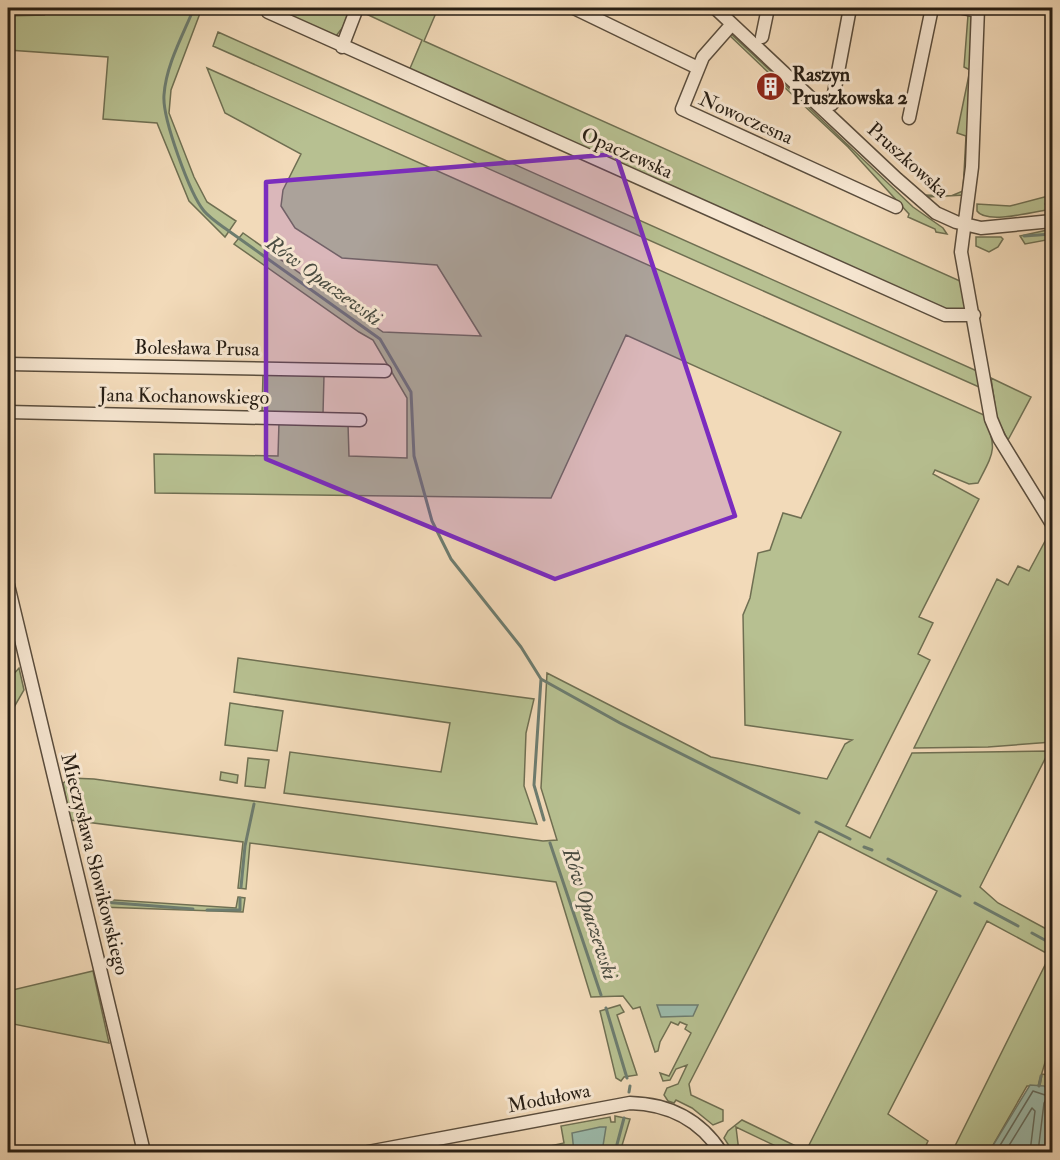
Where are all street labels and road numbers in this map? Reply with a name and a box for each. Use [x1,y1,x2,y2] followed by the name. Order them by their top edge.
[695,86,798,150] street label: Nowoczesna
[862,117,955,204] street label: Pruszkowska
[577,122,677,185] street label: Opaczewska
[134,334,261,362] street label: Bolesława Prusa
[98,382,269,410] street label: Jana Kochanowskiego
[55,750,135,978] street label: Mieczysława Słowikowskiego
[505,1078,593,1118] street label: Modułowa

